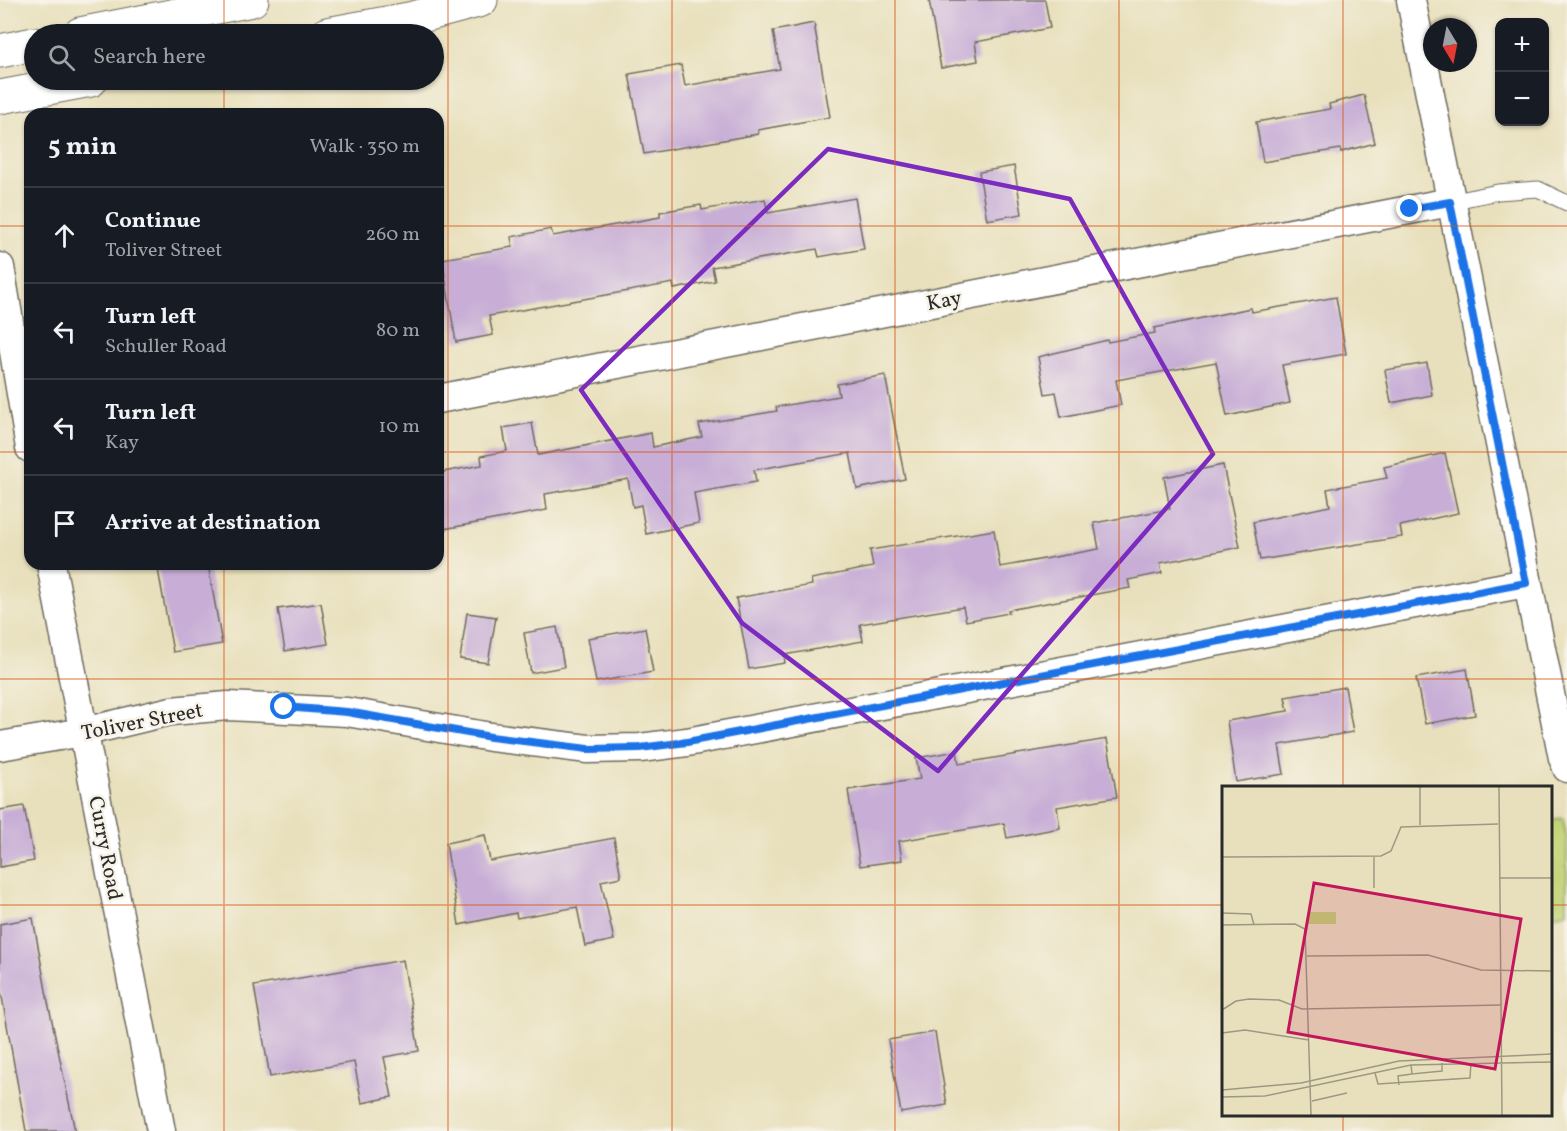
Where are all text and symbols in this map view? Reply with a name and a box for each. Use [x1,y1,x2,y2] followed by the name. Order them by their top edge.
[1423,18,1477,72] north arrow
[1495,18,1549,126] map controls
[1495,18,1549,72] button: +
[24,24,444,90] search box
[45,41,78,74] icon: search
[93,42,206,73] text: Search here
[1495,72,1549,126] button: −
[48,129,117,165] text: 5 min
[309,133,420,161] text: Walk · 350 m
[1396,195,1422,221] route end
[105,206,201,237] text: Continue
[48,219,81,252] icon: ahead
[365,221,420,249] text: 260 m
[105,237,222,265] text: Toliver Street
[924,284,965,319] street label: Kay
[105,302,196,333] text: Turn left
[48,315,81,348] icon: left
[376,317,420,345] text: 80 m
[105,333,227,361] text: Schuller Road
[105,398,196,429] text: Turn left
[48,411,81,444] icon: left
[379,413,420,441] text: 10 m
[105,429,139,457] text: Kay
[48,507,81,540] icon: arrive
[105,508,321,539] text: Arrive at destination
[270,693,296,719] route start
[79,696,206,748] street label: Toliver Street
[1222,786,1552,1116] inset map
[80,794,129,903] street label: Curry Road

